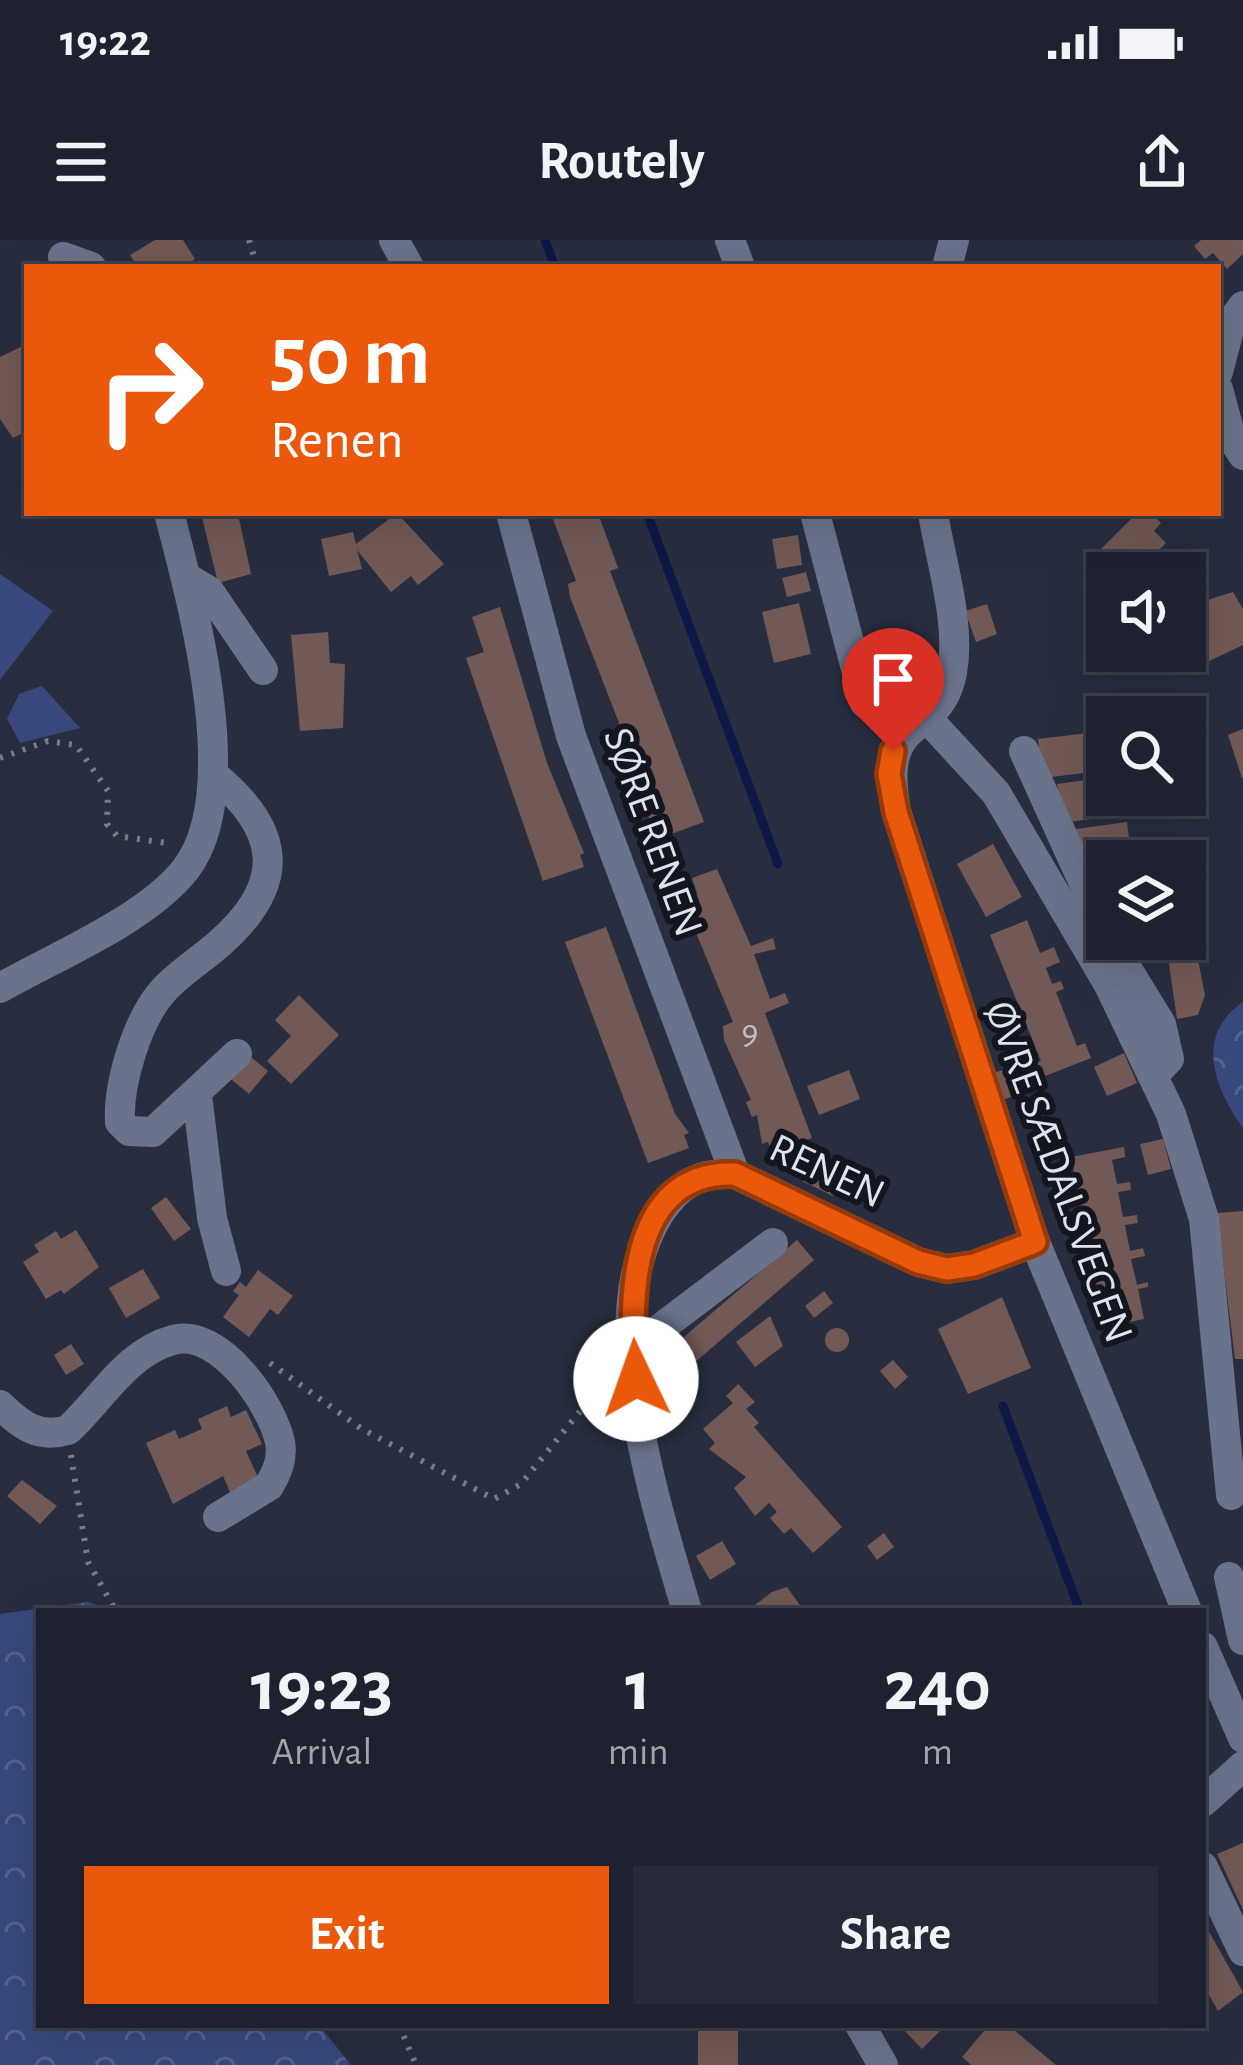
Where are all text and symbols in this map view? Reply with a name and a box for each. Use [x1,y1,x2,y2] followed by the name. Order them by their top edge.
[60,19,151,64] text: 19:22
[48,129,114,195] icon: menu
[1129,129,1195,195] icon: share
[538,135,705,189] text: Routely
[72,312,228,468] icon: right
[270,316,431,400] text: 50 m
[270,414,404,468] text: Renen
[1086,552,1206,960] map controls
[1086,552,1206,672] button: sound
[842,628,944,751] pin
[860,646,926,712] icon: arrive
[1086,696,1206,816] button: search
[596,722,710,942] street label: SØRE RENEN
[1086,840,1206,960] button: layers
[978,996,1140,1348] street label: ØVRE SÆDALSVEGEN
[742,1014,758,1050] house number: 9
[763,1126,891,1216] street label: RENEN
[573,1316,699,1442] position arrow
[251,1651,393,1723] text: 19:23
[625,1651,651,1723] text: 1
[883,1651,991,1723] text: 240
[272,1733,372,1772] text: Arrival
[608,1733,669,1772] text: min
[922,1733,953,1772] text: m
[84,1866,609,2004] button: Exit
[633,1866,1158,2004] button: Share

